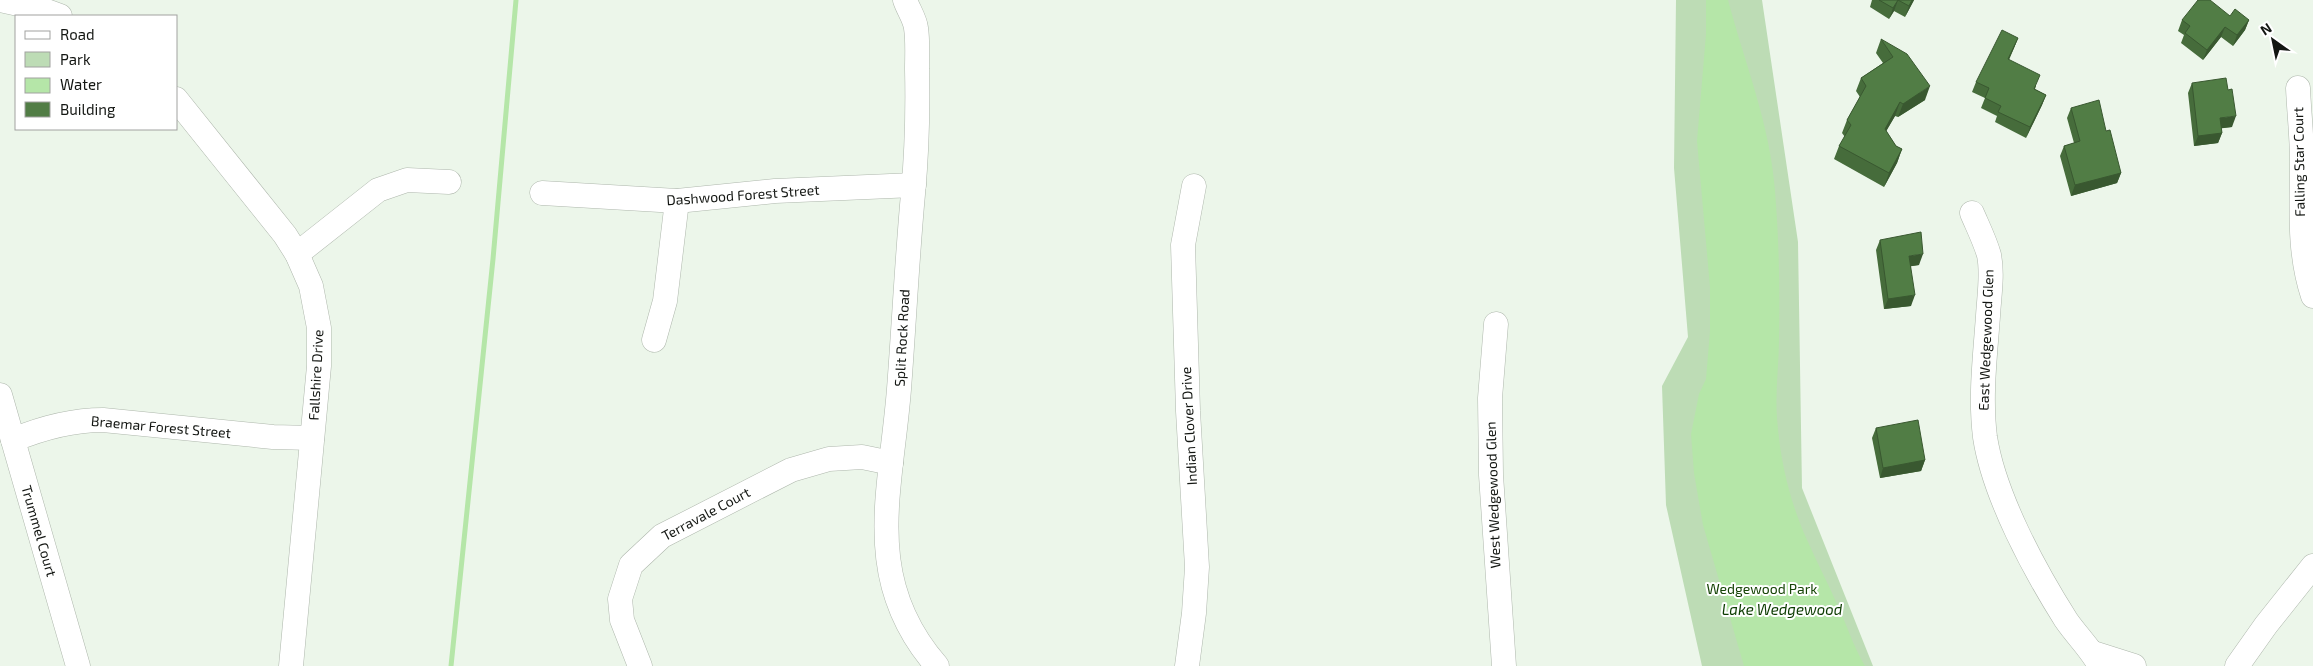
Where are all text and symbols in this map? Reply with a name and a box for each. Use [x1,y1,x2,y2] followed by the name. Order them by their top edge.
[15,15,178,130] legend
[2248,15,2298,65] north arrow
[2257,19,2275,39] text: N
[60,25,95,43] text: Road
[60,50,91,68] text: Park
[60,75,102,93] text: Water
[60,100,116,118] text: Building
[2289,107,2308,217] street label: Falling Star Court
[666,181,820,208] street label: Dashwood Forest Street
[1975,269,1996,411] street label: East Wedgewood Glen
[890,289,913,387] street label: Split Rock Road
[305,329,326,421] street label: Fallshire Drive
[1177,366,1200,486] street label: Indian Clover Drive
[90,412,232,441] street label: Braemar Forest Street
[1481,421,1504,569] street label: West Wedgewood Glen
[18,483,61,579] street label: Trummel Court
[659,483,753,544] street label: Terravale Court
[1706,580,1818,597] park label: Wedgewood Park
[1722,600,1843,618] water label: Lake Wedgewood

